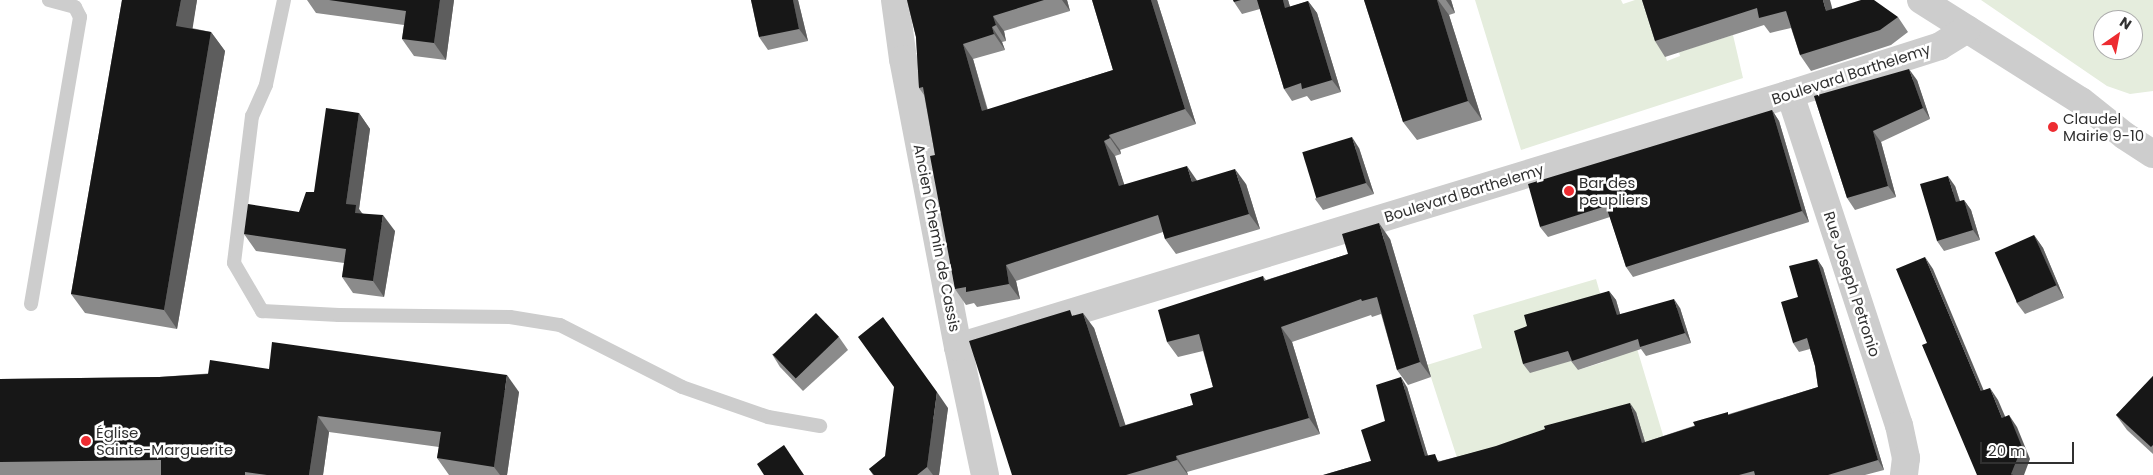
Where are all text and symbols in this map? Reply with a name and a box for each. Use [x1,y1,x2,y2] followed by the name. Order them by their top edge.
[2093,10,2143,60] north arrow
[2116,12,2135,35] text: N
[1769,40,1933,108] street label: Boulevard Barthelemy
[2063,109,2144,144] place label: Claudel Mairie 9-10
[2047,121,2059,133] marker: Claudel Mairie 9-10
[910,143,964,333] street label: Ancien Chemin de Cassis
[1382,160,1546,226] street label: Boulevard Barthelemy
[1579,173,1648,208] place label: Bar des peupliers
[1563,185,1575,197] marker: Bar des peupliers
[1820,209,1884,359] street label: Rue Joseph Petronio
[96,423,233,458] place label: Église Sainte-Marguerite
[1983,432,2077,464] scale bar
[80,435,92,447] marker: Église Sainte-Marguerite
[1988,440,2026,461] text: 20 m

